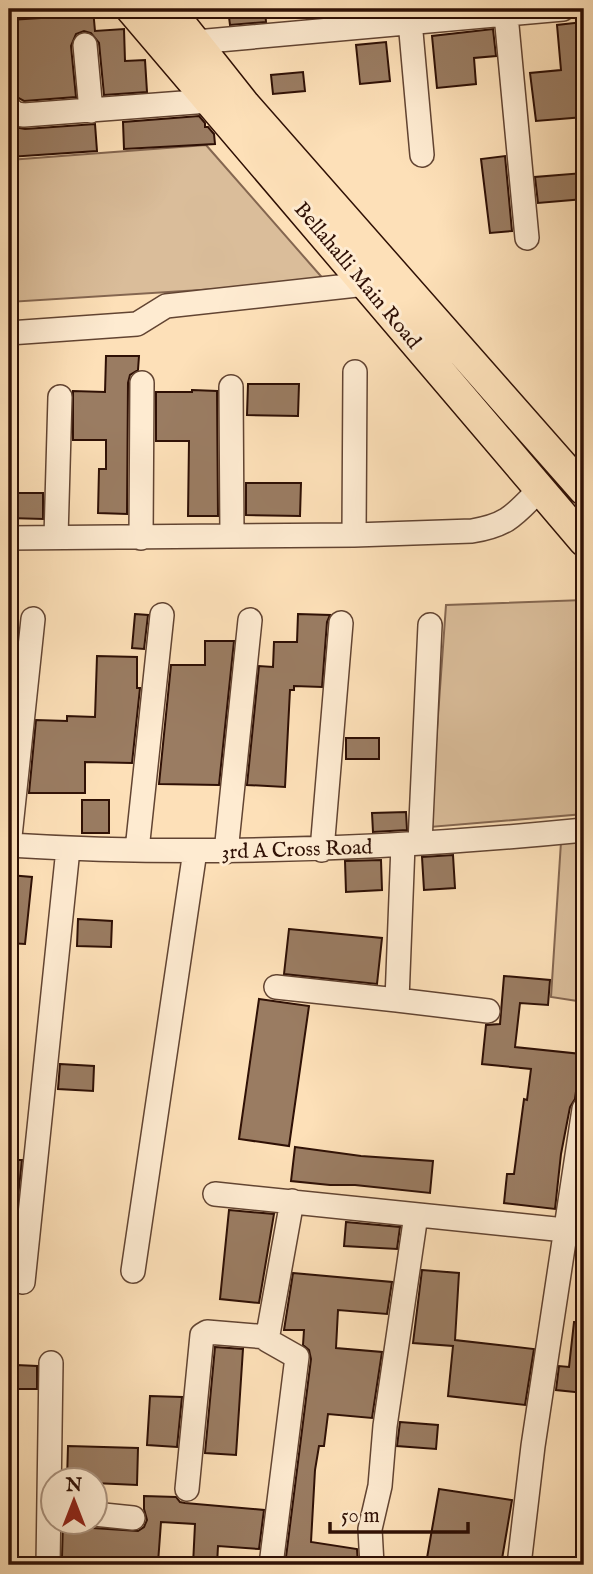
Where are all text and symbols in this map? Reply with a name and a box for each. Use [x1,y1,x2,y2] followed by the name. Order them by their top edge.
[287,197,427,356] street label: Bellahalli Main Road
[221,834,374,867] street label: 3rd A Cross Road
[38,1466,108,1536] north arrow
[65,1474,83,1498] text: N
[330,1490,469,1534] scale bar
[341,1503,380,1530] text: 50 m

